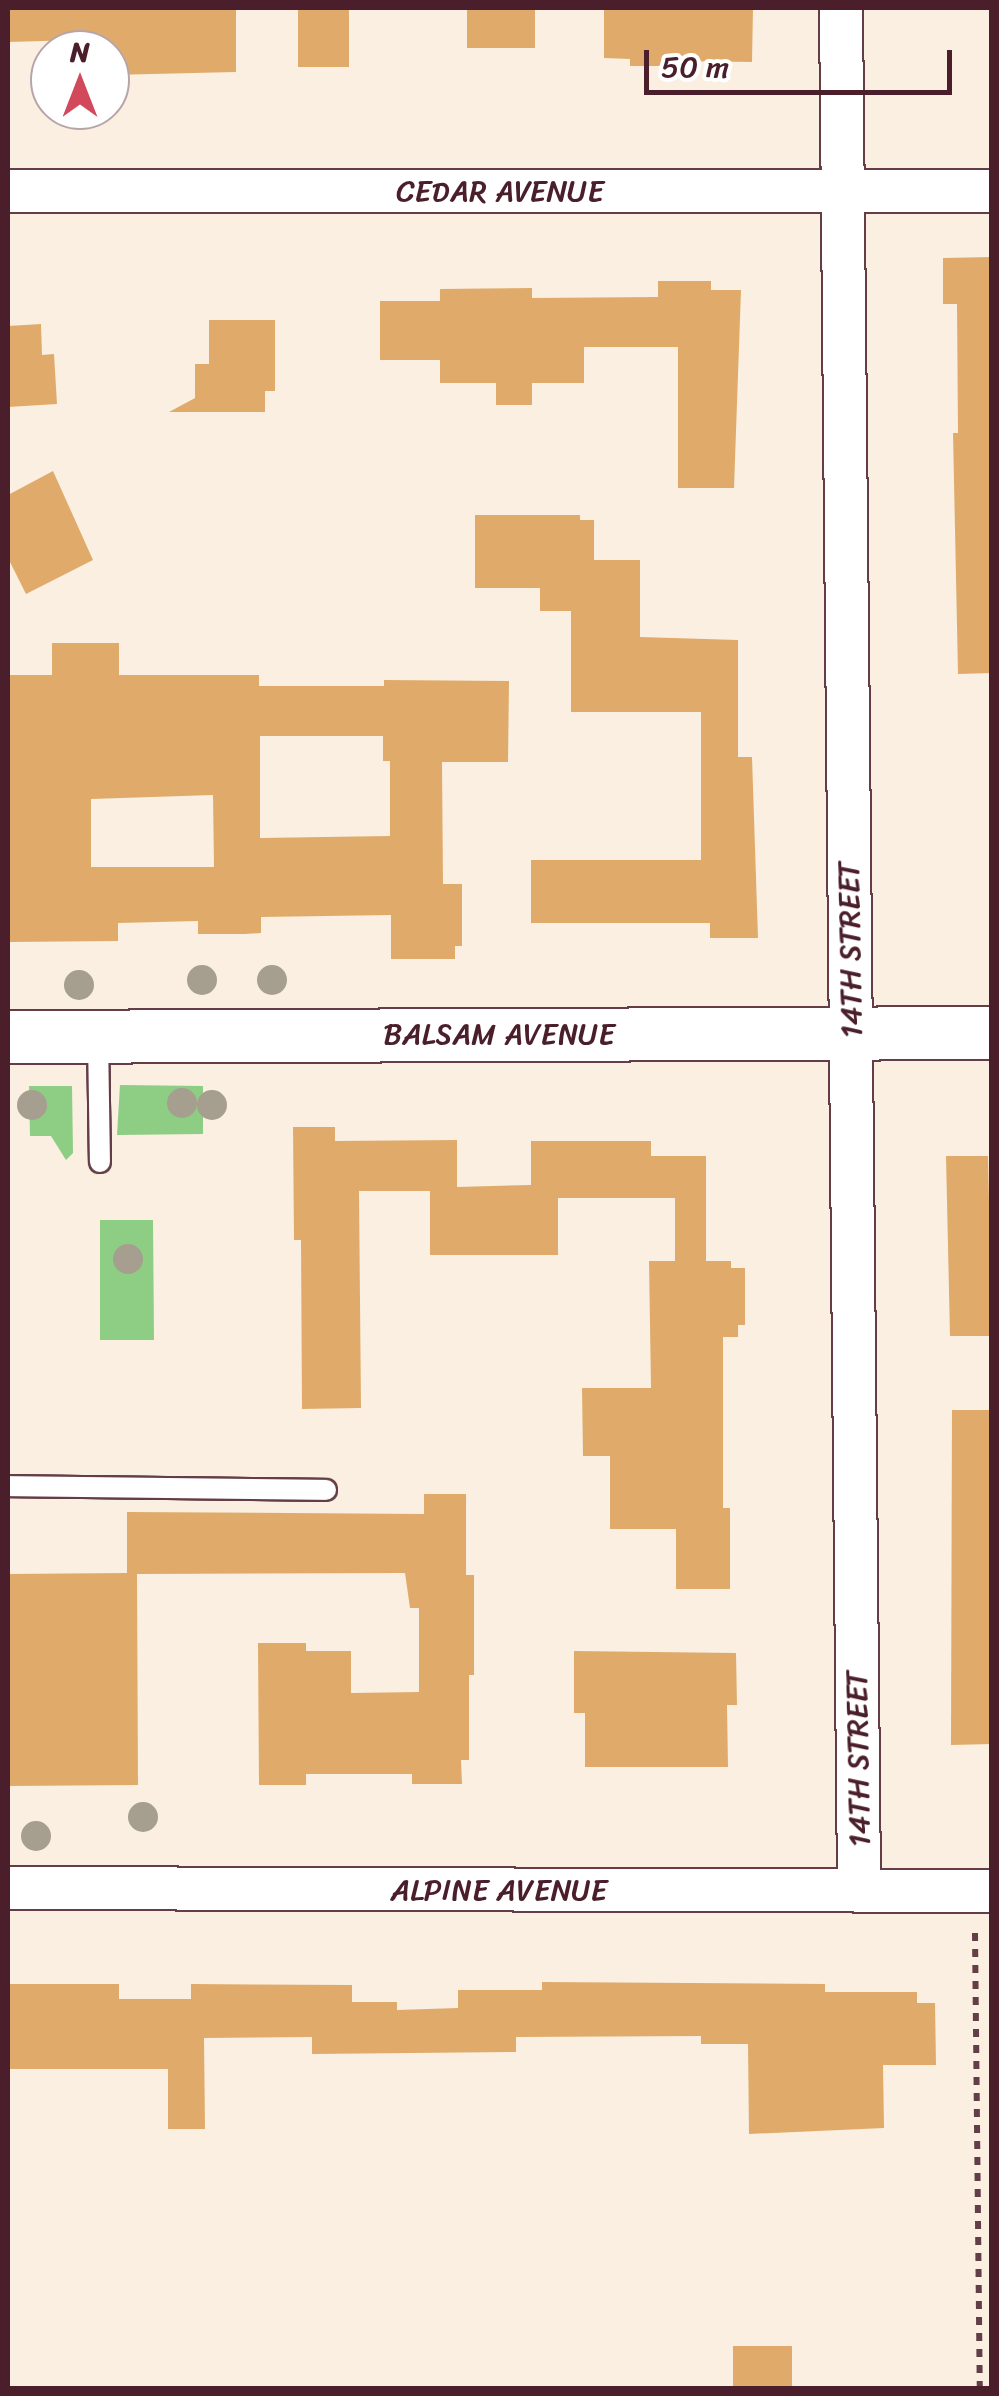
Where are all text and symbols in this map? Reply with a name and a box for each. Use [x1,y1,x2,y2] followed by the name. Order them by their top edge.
[70,27,90,76] text: N
[30,30,130,130] north arrow
[649,30,956,92] scale bar
[661,40,729,94] text: 50 m
[395,173,605,209] street label: CEDAR AVENUE
[830,860,870,1040] street label: 14TH STREET
[383,1016,615,1052] street label: BALSAM AVENUE
[838,1669,878,1849] street label: 14TH STREET
[391,1872,607,1908] street label: ALPINE AVENUE

